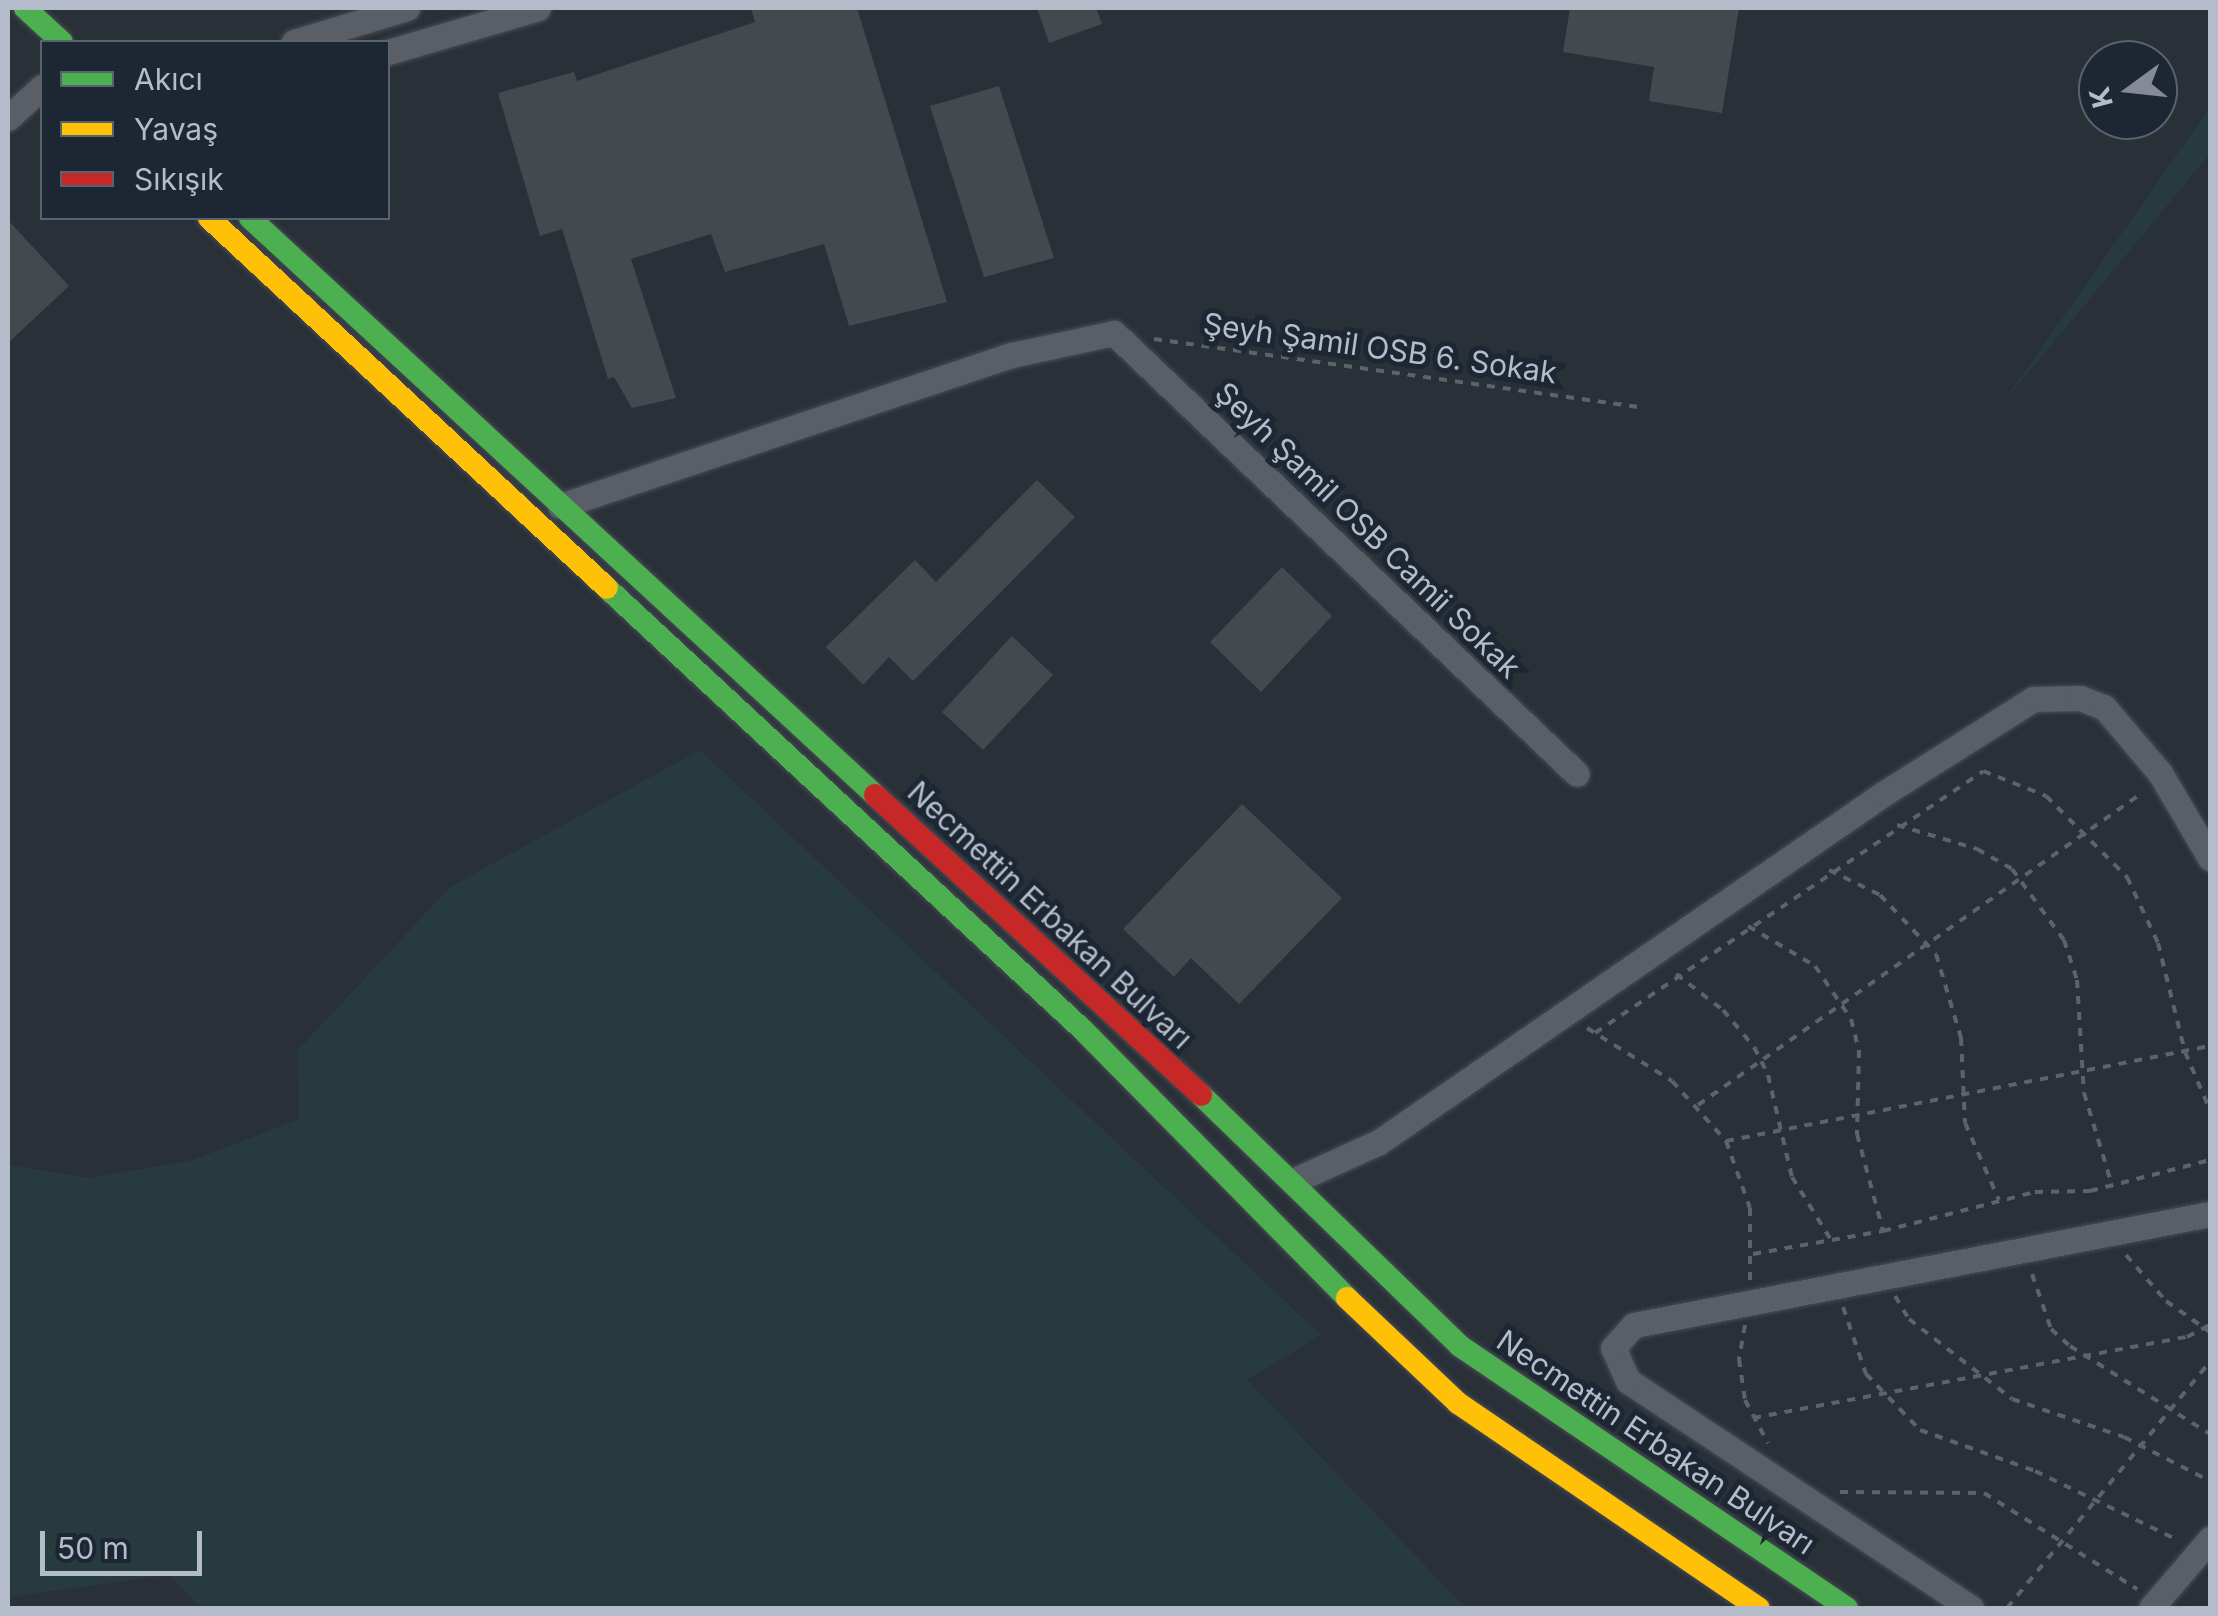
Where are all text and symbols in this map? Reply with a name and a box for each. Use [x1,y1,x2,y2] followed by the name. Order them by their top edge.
[40,40,390,220] legend
[2078,40,2178,140] north arrow
[134,61,203,97] text: Akıcı
[2082,83,2120,111] text: K
[134,111,218,147] text: Yavaş
[134,161,224,197] text: Sıkışık
[1201,305,1559,391] street label: Şeyh Şamil OSB 6. Sokak
[1208,375,1528,685] street label: Şeyh Şamil OSB Camii Sokak
[900,774,1200,1056] street label: Necmettin Erbakan Bulvarı
[1490,1322,1822,1562] street label: Necmettin Erbakan Bulvarı
[45,1511,208,1573] scale bar
[57,1530,129,1566] text: 50 m

